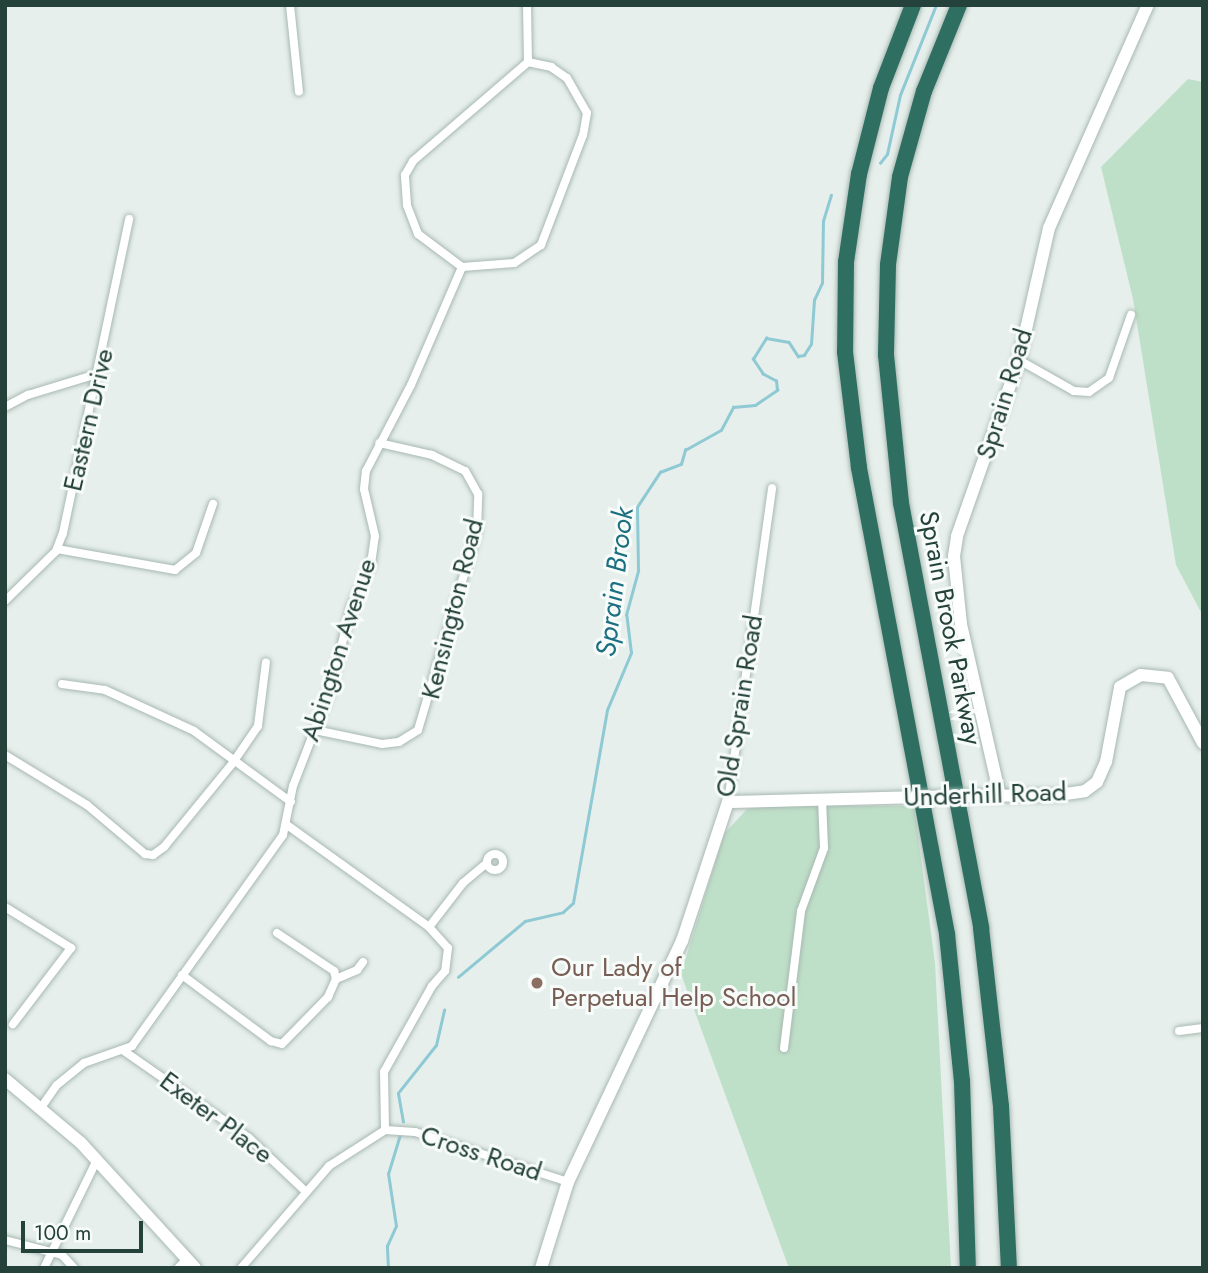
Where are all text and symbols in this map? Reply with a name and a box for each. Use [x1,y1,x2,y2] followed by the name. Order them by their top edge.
[970,325,1040,463] street label: Sprain Road
[57,346,121,494] street label: Eastern Drive
[589,505,641,659] water label: Sprain Brook
[912,508,988,748] street label: Sprain Brook Parkway
[416,516,490,702] street label: Kensington Road
[295,555,383,745] street label: Abington Avenue
[710,613,770,799] street label: Old Sprain Road
[903,777,1067,813] street label: Underhill Road
[551,952,796,1014] place label: Our Lady of Perpetual Help School
[529,975,545,991] marker: Our Lady of Perpetual Help School
[153,1065,279,1171] street label: Exeter Place
[417,1120,545,1188] street label: Cross Road
[24,1206,147,1250] scale bar
[34,1218,91,1248] text: 100 m

